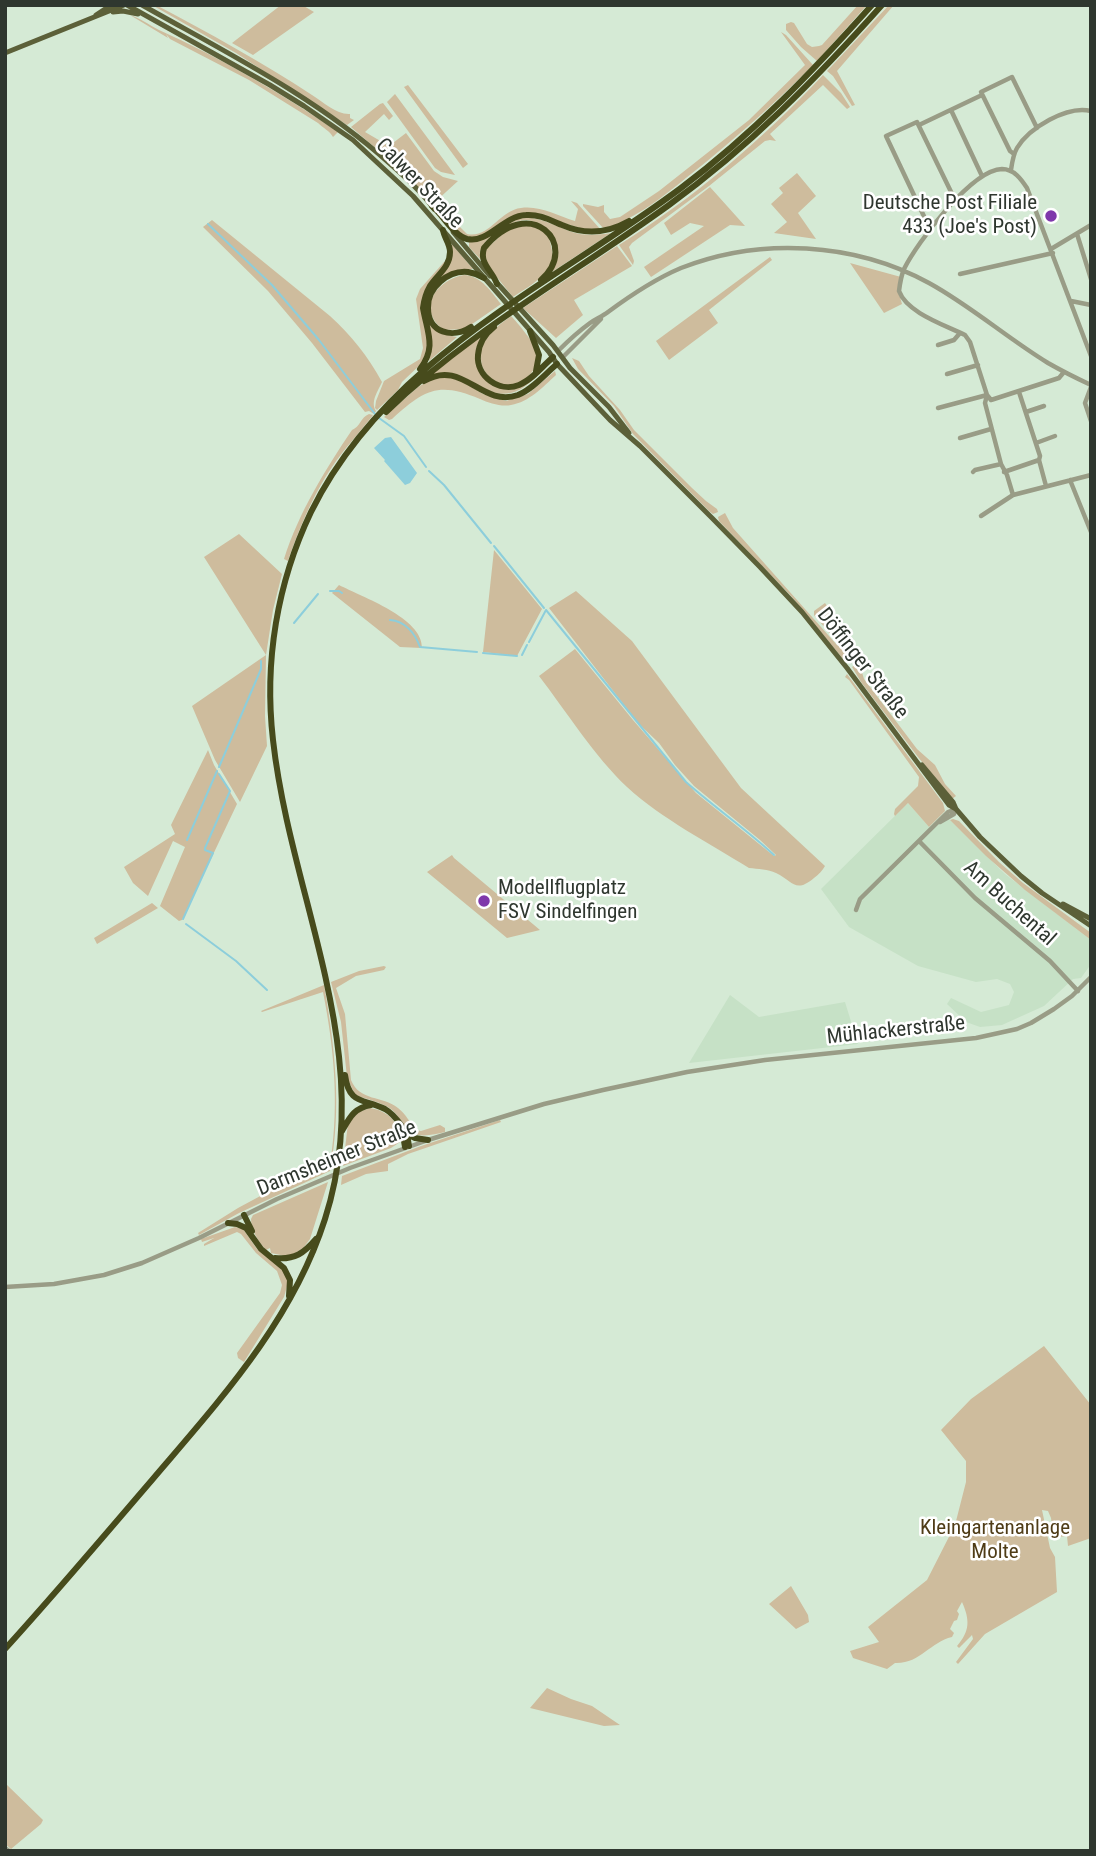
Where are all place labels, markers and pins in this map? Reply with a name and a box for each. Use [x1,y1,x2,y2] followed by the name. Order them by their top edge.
[863,191,1037,241] place label: Deutsche Post Filiale 433 (Joe's Post)
[1043,208,1059,224] marker: Deutsche Post Filiale 433 (Joe's Post)
[498,876,637,926] place label: Modellflugplatz FSV Sindelfingen
[476,893,492,909] marker: Modellflugplatz FSV Sindelfingen

